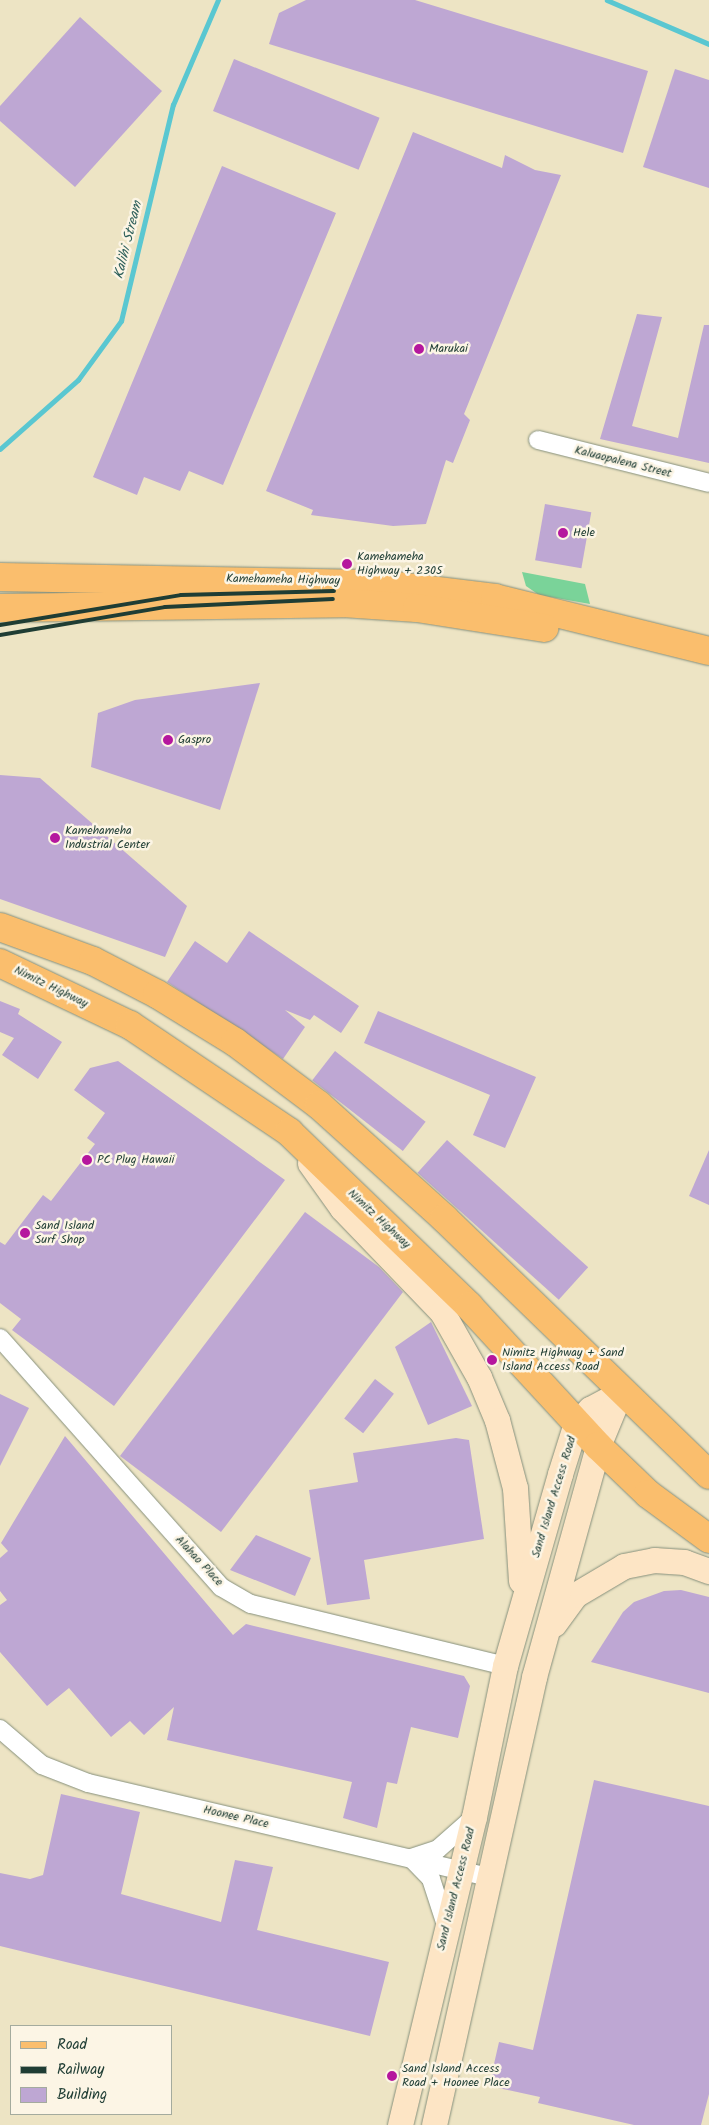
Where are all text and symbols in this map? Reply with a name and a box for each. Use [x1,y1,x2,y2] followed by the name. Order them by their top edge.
[110,199,146,281] water label: Kalihi Stream
[429,342,468,356] place label: Marukai
[413,343,425,355] marker: Marukai
[573,443,673,481] street label: Kaluaopalena Street
[573,526,595,540] place label: Hele
[557,527,569,539] marker: Hele
[357,550,442,578] place label: Kamehameha Highway + 2305
[341,558,353,570] marker: Kamehameha Highway + 2305
[226,572,340,588] street label: Kamehameha Highway
[178,733,211,747] place label: Gaspro
[162,734,174,746] marker: Gaspro
[65,824,150,852] place label: Kamehameha Industrial Center
[49,832,61,844] marker: Kamehameha Industrial Center
[12,963,90,1011] street label: Nimitz Highway
[97,1153,174,1167] place label: PC Plug Hawaii
[81,1154,93,1166] marker: PC Plug Hawaii
[345,1186,413,1252] street label: Nimitz Highway
[35,1219,94,1247] place label: Sand Island Surf Shop
[19,1227,31,1239] marker: Sand Island Surf Shop
[502,1346,624,1374] place label: Nimitz Highway + Sand Island Access Road
[486,1354,498,1366] marker: Nimitz Highway + Sand Island Access Road
[529,1435,579,1559] street label: Sand Island Access Road
[172,1533,226,1589] street label: Alahao Place
[202,1802,270,1832] street label: Hoonee Place
[434,1826,478,1952] street label: Sand Island Access Road
[10,2025,172,2115] legend
[57,2033,87,2057] text: Road
[57,2058,104,2082] text: Railway
[402,2062,510,2090] place label: Sand Island Access Road + Hoonee Place
[386,2070,398,2082] marker: Sand Island Access Road + Hoonee Place
[57,2083,107,2107] text: Building

